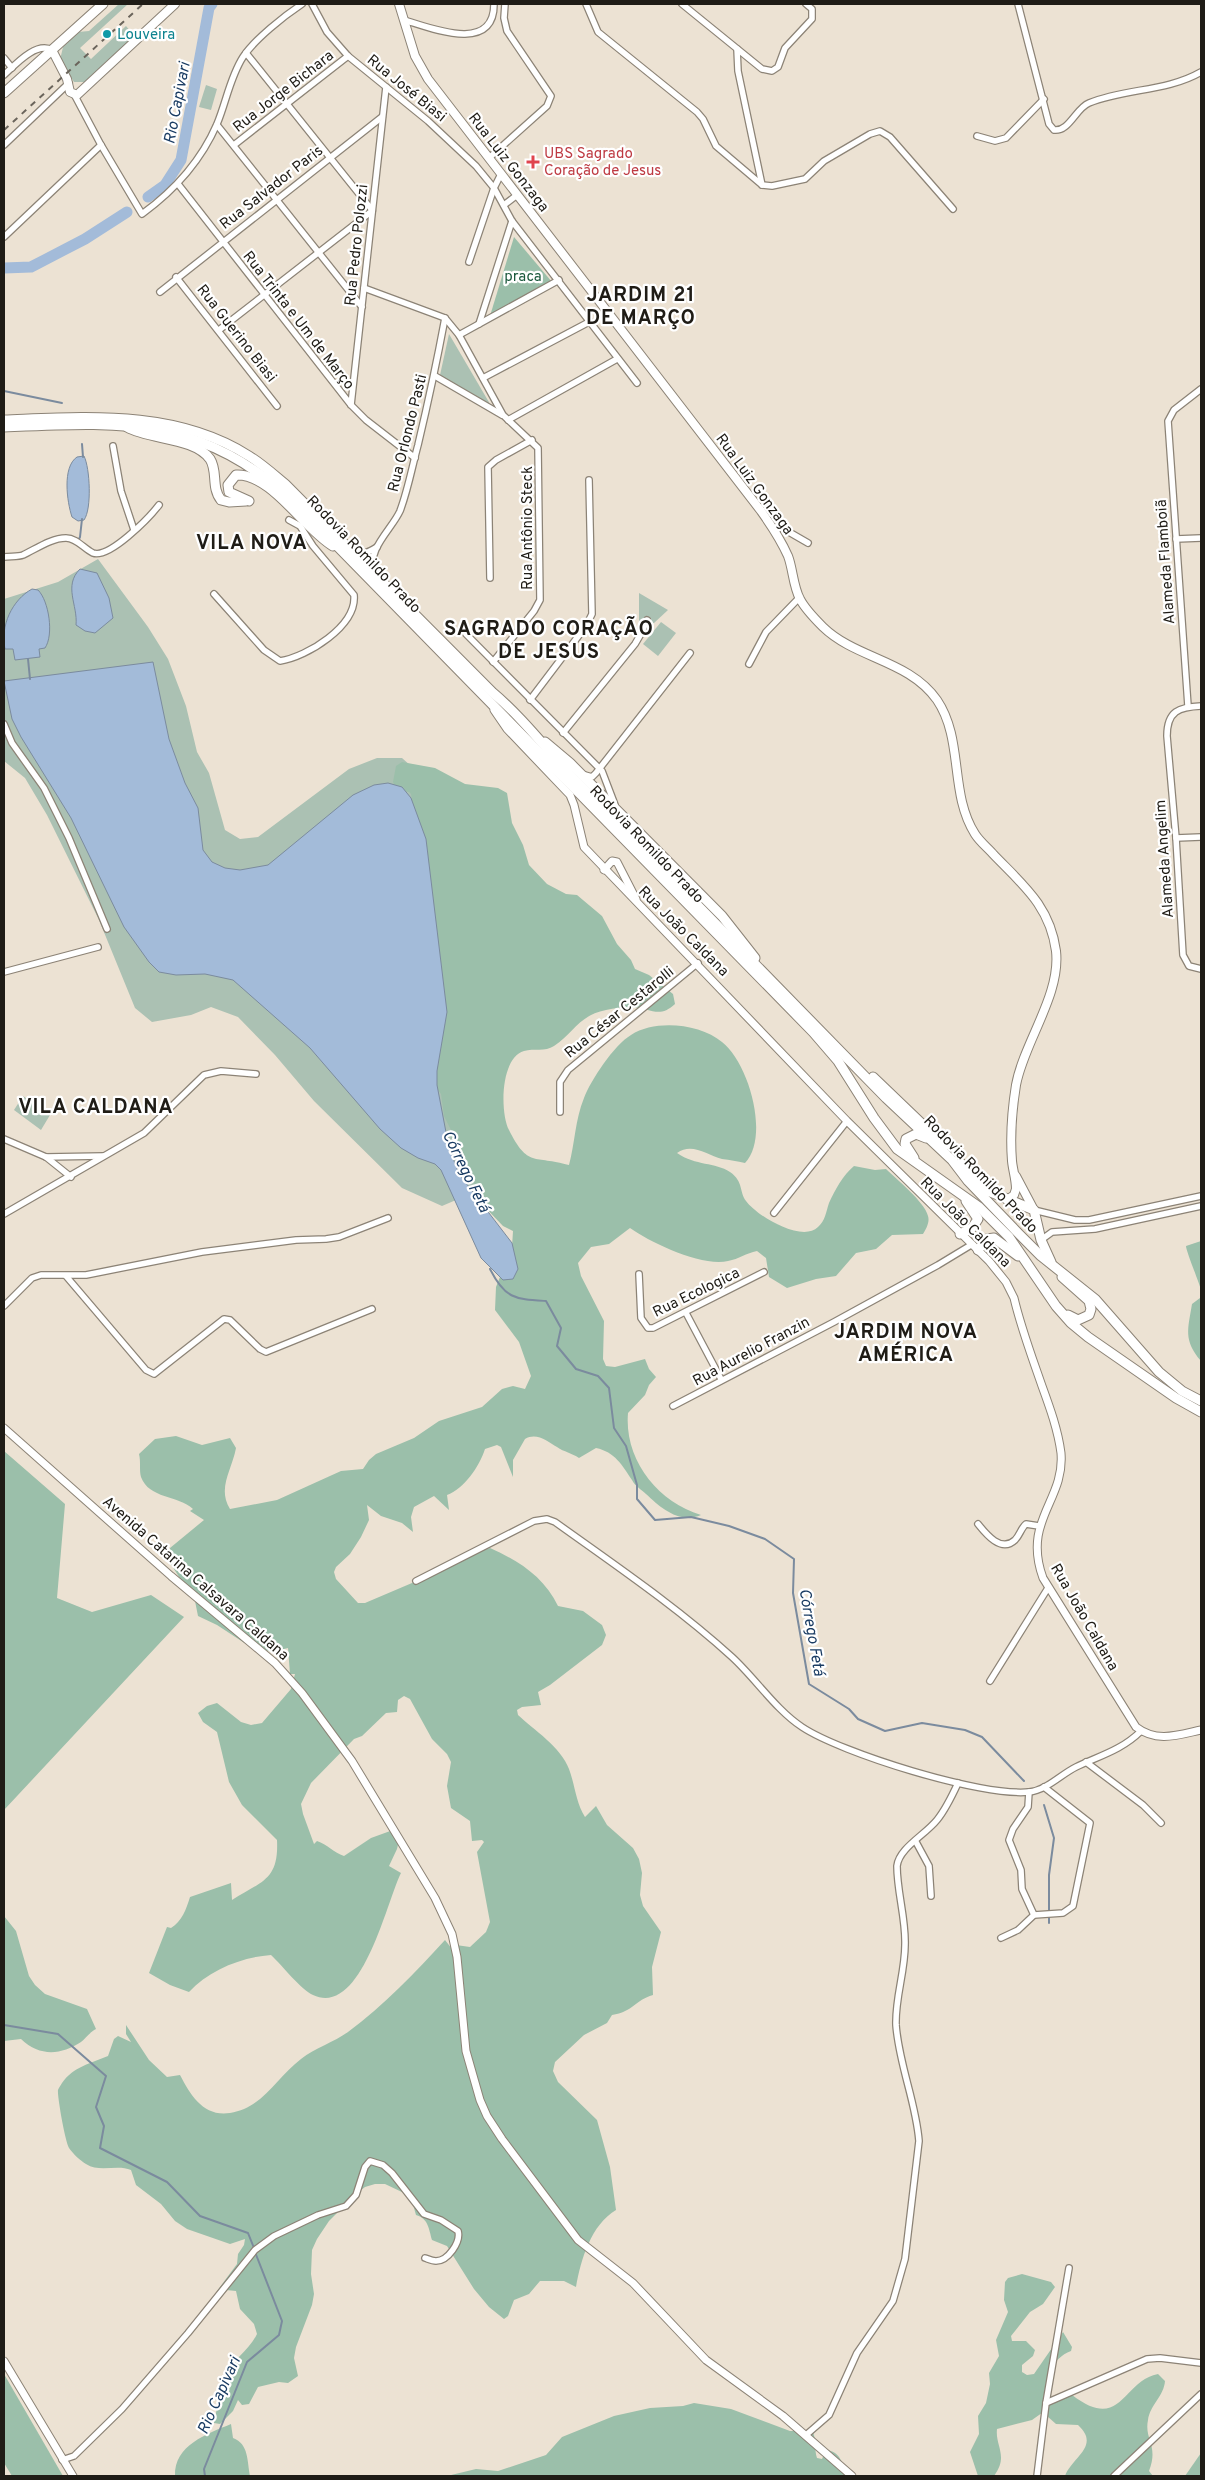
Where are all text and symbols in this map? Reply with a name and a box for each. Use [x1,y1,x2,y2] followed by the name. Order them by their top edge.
[117,26,175,45] place label: Louveira
[101,28,113,40] marker: Louveira
[230,47,338,137] street label: Rua Jorge Bichara
[362,51,450,127] street label: Rua José Biasi
[160,60,196,146] water label: Rio Capivari
[463,110,552,216] street label: Rua Luiz Gonzaga
[216,142,327,234] street label: Rua Salvador Paris
[544,145,661,181] place label: UBS Sagrado Coração de Jesus
[526,155,540,169] marker: UBS Sagrado Coração de Jesus
[342,183,373,307] street label: Rua Pedro Polozzi
[238,248,358,394] street label: Rua Trinta e Um de Março
[504,268,542,287] park label: praca
[192,281,280,387] street label: Rua Guerino Biasi
[586,283,696,332] district label: JARDIM 21 DE MARÇO
[385,372,432,494] street label: Rua Orlondo Pasti
[711,430,797,539] street label: Rua Luiz Gonzaga
[519,466,538,590] street label: Rua Antônio Steck
[302,492,424,618] street label: Rodovia Romildo Prado
[1153,499,1180,625] street label: Alameda Flamboiã
[196,531,308,557] district label: VILA NOVA
[444,616,654,666] district label: SAGRADO CORAÇÃO DE JESUS
[585,782,707,908] street label: Rodovia Romildo Prado
[1152,799,1179,919] street label: Alameda Angelim
[634,883,732,981] street label: Rua João Caldana
[561,963,679,1063] street label: Rua César Cestarolli
[18,1095,174,1121] district label: VILA CALDANA
[919,1112,1041,1238] street label: Rodovia Romildo Prado
[437,1128,494,1218] water label: Córrego Fetá
[916,1174,1014,1272] street label: Rua João Caldana
[650,1264,743,1323] street label: Rua Ecologica
[690,1313,814,1391] street label: Rua Aurelio Franzin
[834,1320,978,1369] district label: JARDIM NOVA AMÉRICA
[98,1493,292,1665] street label: Avenida Catarina Calsavara Caldana
[1045,1561,1122,1675] street label: Rua João Caldana
[793,1587,829,1679] water label: Córrego Fetá
[194,2353,246,2438] water label: Rio Capivari

